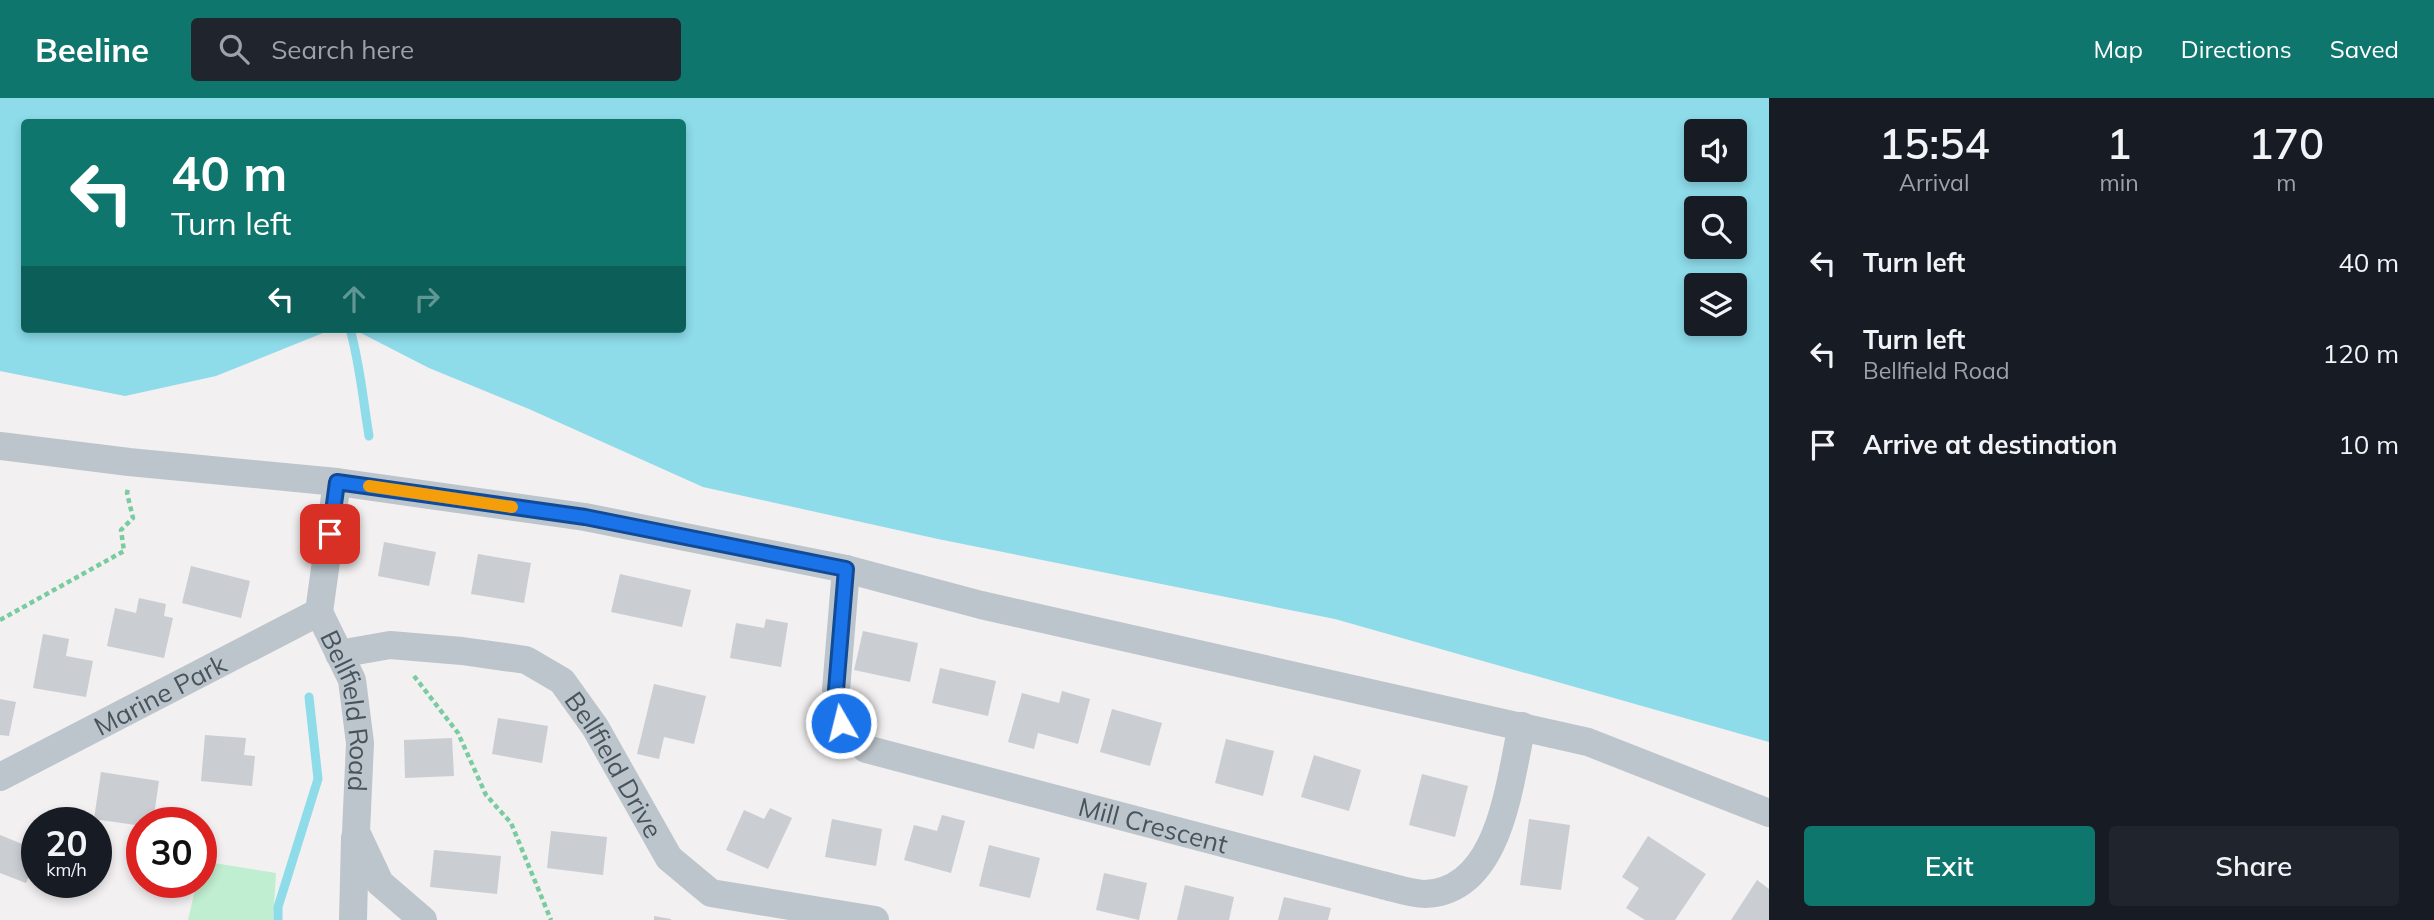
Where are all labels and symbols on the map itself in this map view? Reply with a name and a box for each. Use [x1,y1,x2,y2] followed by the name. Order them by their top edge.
[300,504,360,564] pin
[314,624,377,792] street label: Bellfield Road
[88,646,232,742] street label: Marine Park
[558,685,671,843] street label: Bellfield Drive
[804,686,878,760] position arrow
[1075,789,1232,860] street label: Mill Crescent
[126,807,217,898] speed limit sign: 30

